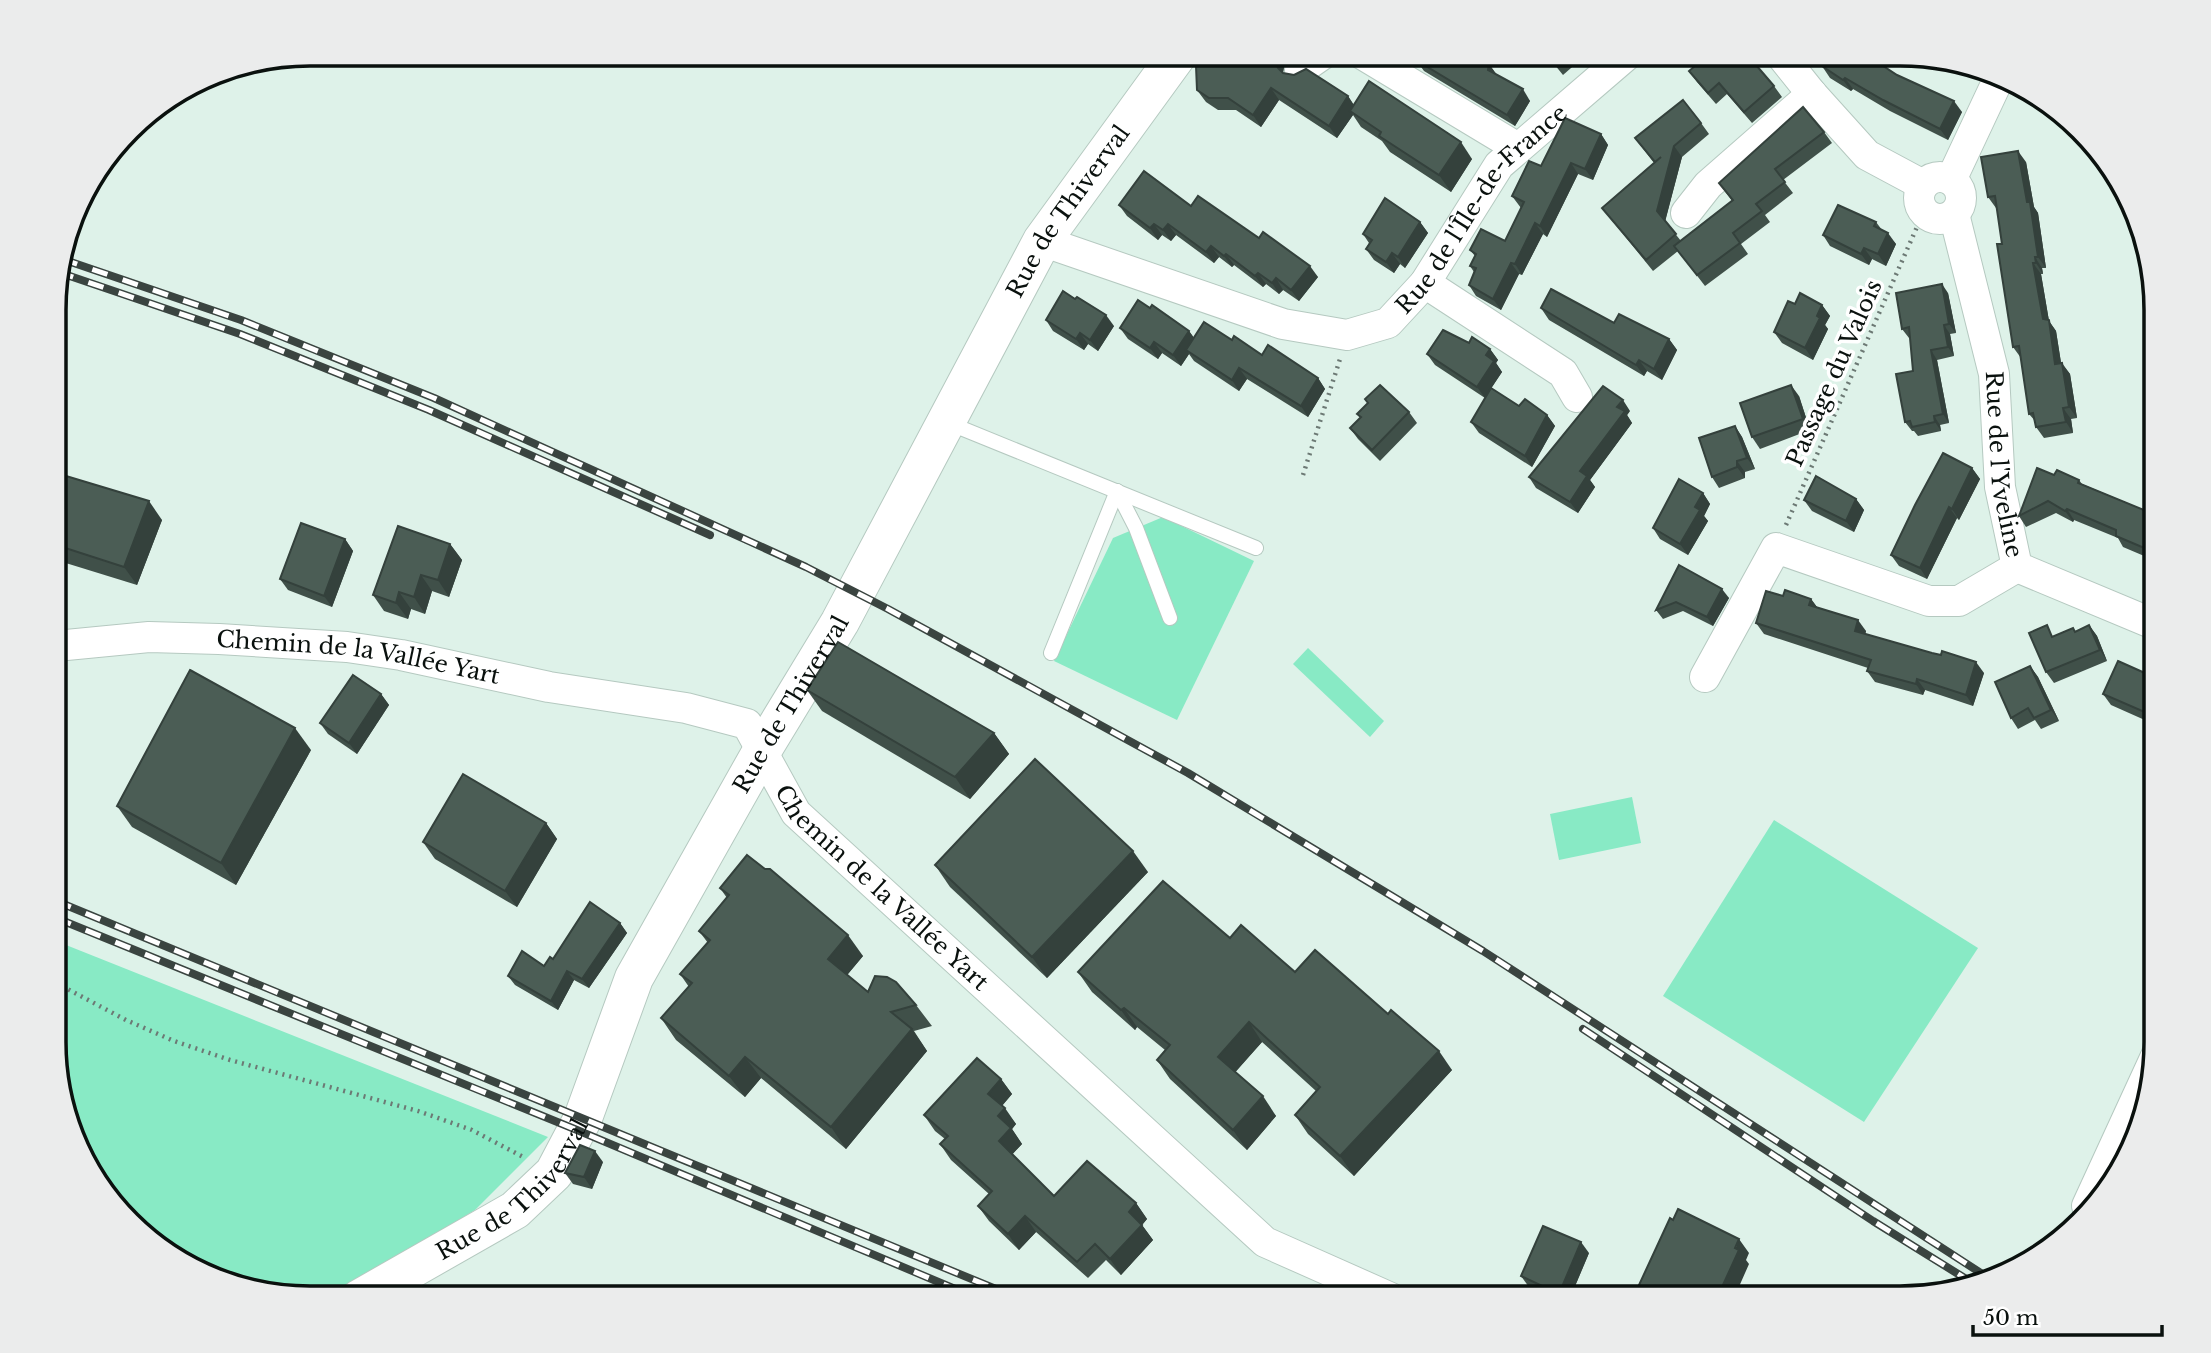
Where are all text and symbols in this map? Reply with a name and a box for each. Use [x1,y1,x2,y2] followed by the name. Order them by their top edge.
[1390,99,1573,319] street label: Rue de l'Île-de-France
[1001,120,1136,302] street label: Rue de Thiverval
[1780,275,1888,471] street label: Passage du Valois
[1980,370,2029,560] street label: Rue de l'Yveline
[727,611,855,798] street label: Rue de Thiverval
[216,625,503,690] street label: Chemin de la Vallée Yart
[769,780,995,996] street label: Chemin de la Vallée Yart
[431,1114,594,1266] street label: Rue de Thiverval
[1973,1294,2162,1338] scale bar
[1983,1305,2039,1331] text: 50 m

